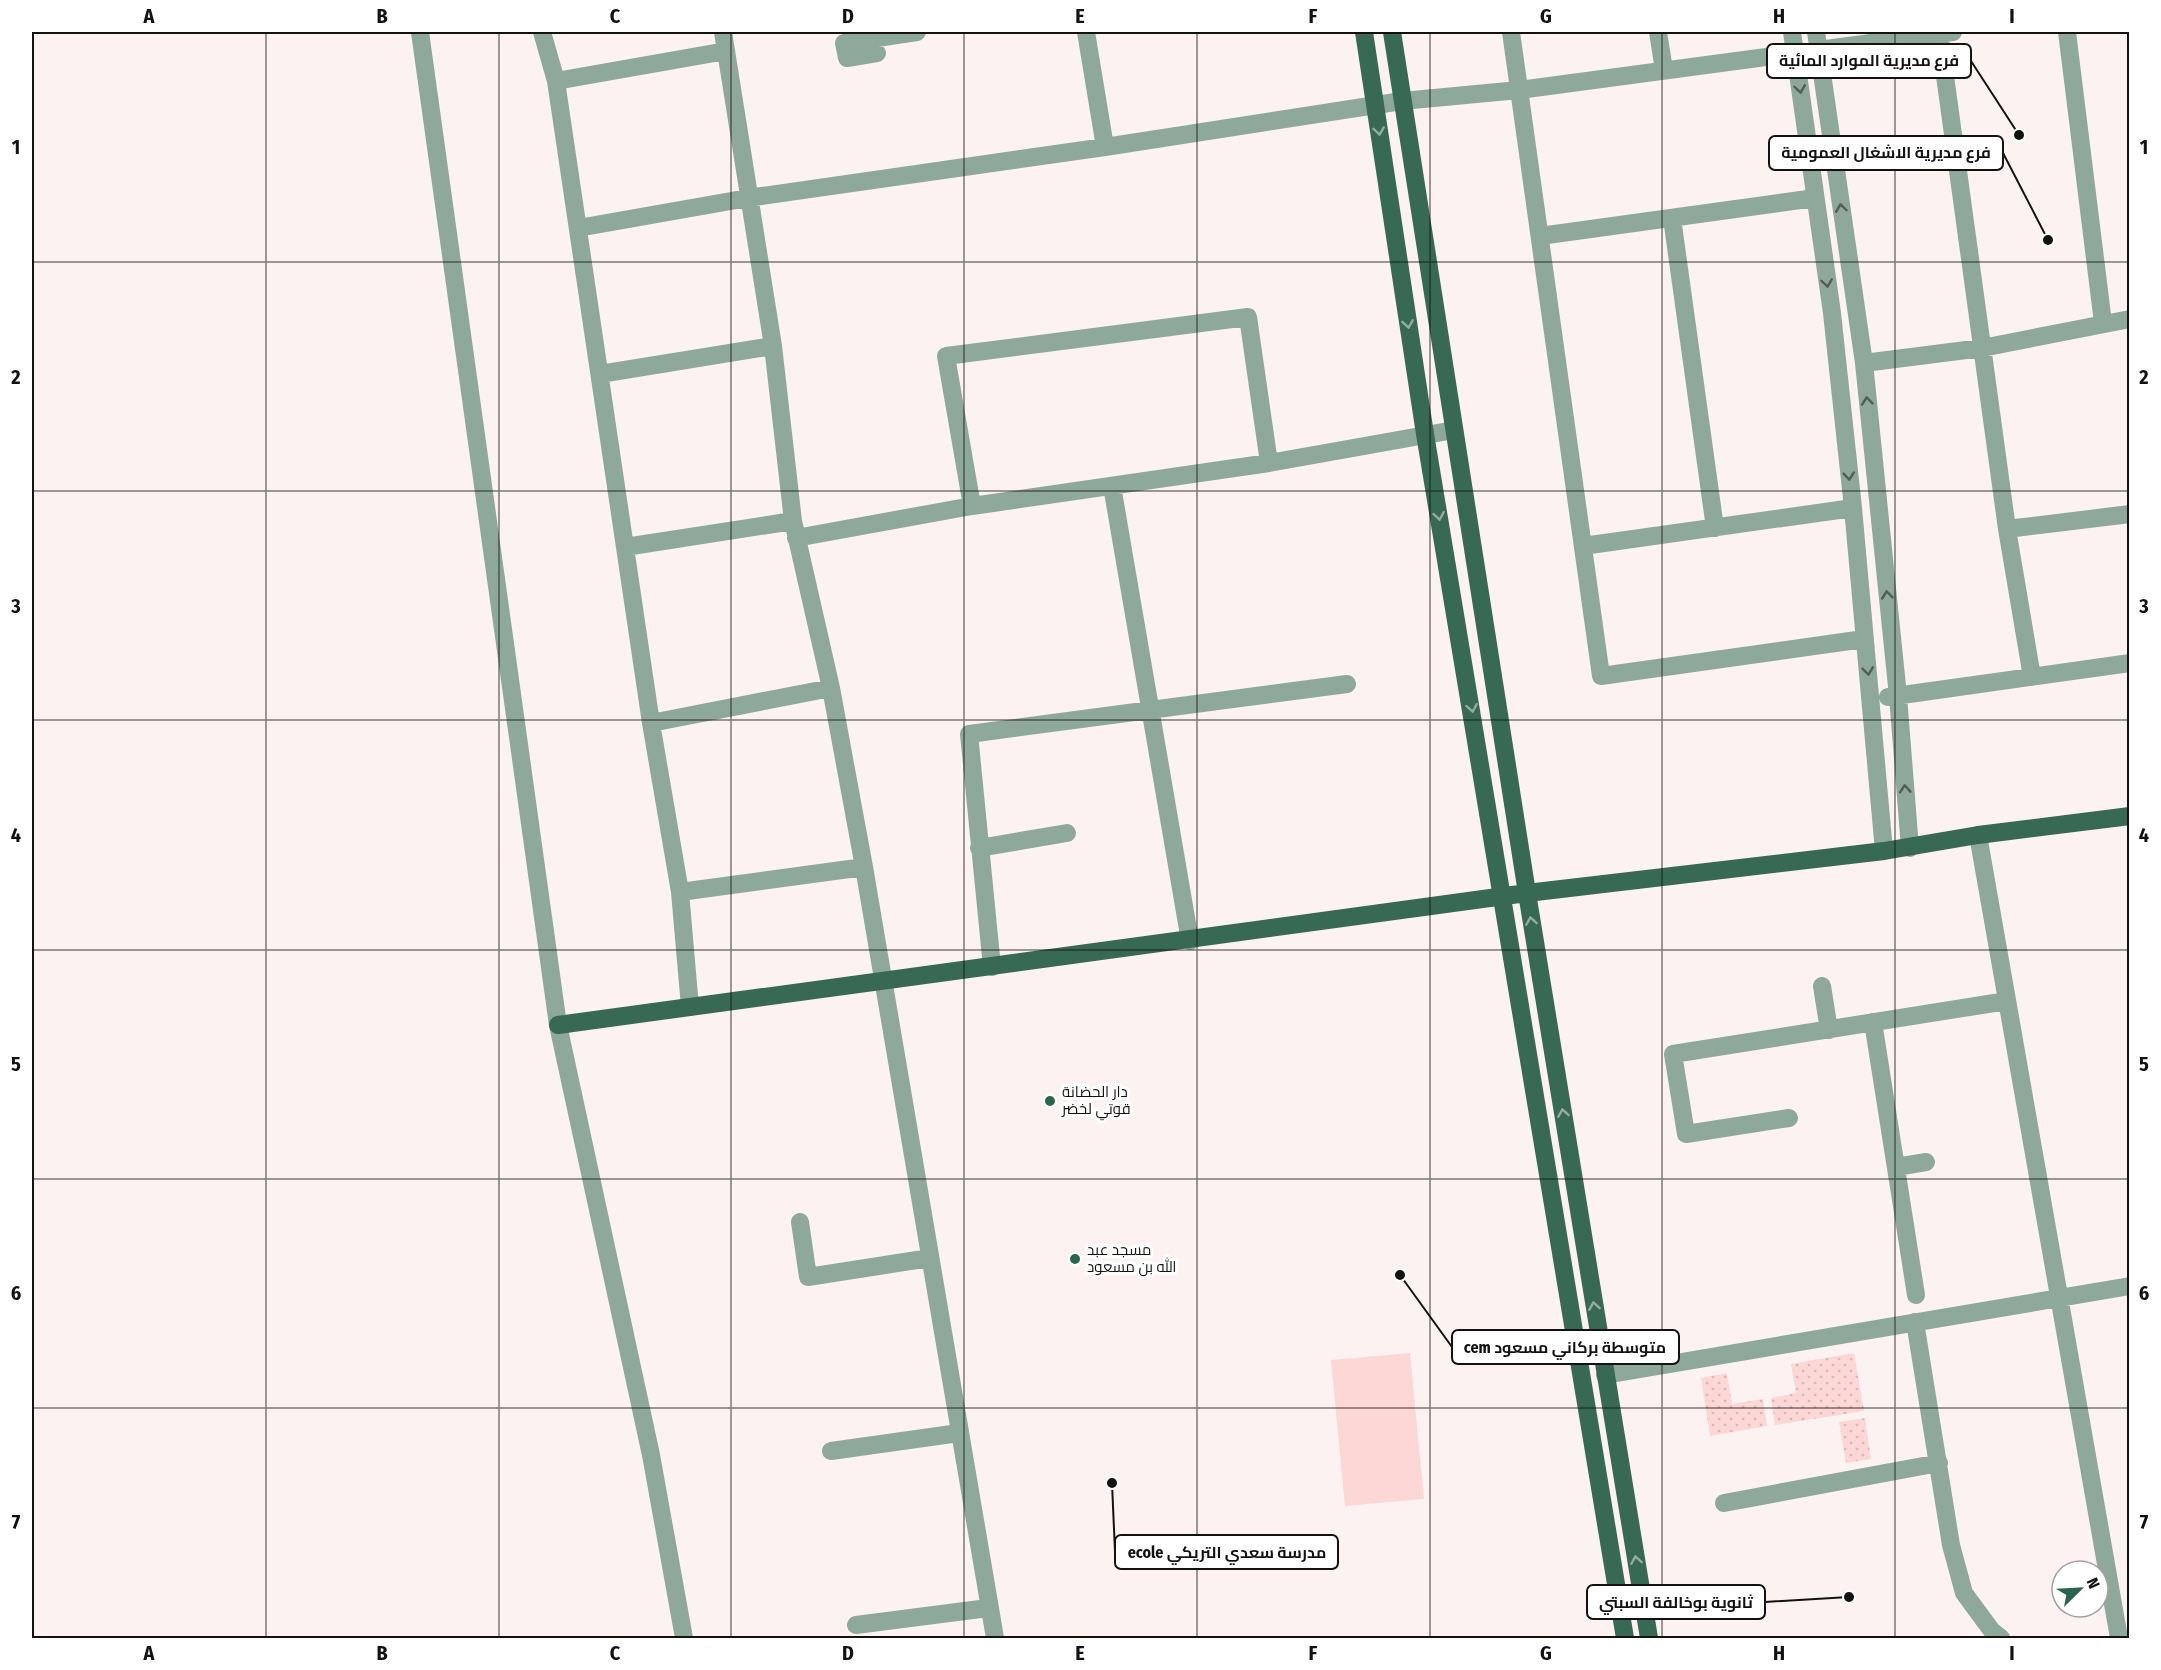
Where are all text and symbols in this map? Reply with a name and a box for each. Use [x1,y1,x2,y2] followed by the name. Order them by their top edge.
[143,4,156,28] text: A
[376,4,388,28] text: B
[610,4,621,28] text: C
[842,4,854,28] text: D
[1075,4,1085,28] text: E
[1309,4,1318,28] text: F
[1540,4,1552,28] text: G
[1773,4,1785,28] text: H
[2009,4,2015,28] text: I
[1767,44,1971,78] callout: فرع مديرية الموارد المائية
[1779,51,1959,71] text: فرع مديرية الموارد المائية
[1793,85,1806,94] one-way arrow
[1372,126,1384,136] one-way arrow
[12,135,20,159] text: 1
[2140,135,2148,159] text: 1
[1769,136,2003,170] callout: فرع مديرية الاشغال العمومية
[1781,143,1991,163] text: فرع مديرية الاشغال العمومية
[1836,203,1848,213] one-way arrow
[1821,278,1833,287] one-way arrow
[1401,319,1413,328] one-way arrow
[10,365,21,389] text: 2
[2138,365,2149,389] text: 2
[1861,397,1874,406] one-way arrow
[1843,472,1855,481] one-way arrow
[1432,511,1445,521] one-way arrow
[1882,591,1894,600] one-way arrow
[10,594,21,618] text: 3
[2138,594,2149,618] text: 3
[1861,666,1873,675] one-way arrow
[1465,703,1478,713] one-way arrow
[1899,785,1912,794] one-way arrow
[11,823,21,847] text: 4
[2139,823,2149,847] text: 4
[1526,916,1538,925] one-way arrow
[11,1052,21,1076] text: 5
[2139,1052,2149,1076] text: 5
[1061,1083,1131,1121] place label: دار الحضانة قوتي لخضر
[1043,1094,1057,1108] marker: دار الحضانة قوتي لخضر
[1557,1108,1569,1118] one-way arrow
[1087,1241,1176,1277] place label: مسجد عبد الله بن مسعود
[1068,1252,1082,1266] marker: مسجد عبد الله بن مسعود
[11,1281,21,1305] text: 6
[2139,1281,2149,1305] text: 6
[1588,1301,1601,1311] one-way arrow
[1452,1330,1679,1364] callout: cem متوسطة بركاني مسعود
[1464,1338,1666,1360] text: cem متوسطة بركاني مسعود
[12,1510,21,1534] text: 7
[2140,1510,2149,1534] text: 7
[1115,1535,1338,1569] callout: ecole مدرسة سعدي التريكي
[1128,1543,1326,1565] text: ecole مدرسة سعدي التريكي
[1631,1555,1643,1565] one-way arrow
[2050,1559,2110,1619] north arrow
[2083,1575,2104,1591] text: N
[1587,1585,1765,1619] callout: ثانوية بوخالفة السبتي
[1599,1593,1754,1615] text: ثانوية بوخالفة السبتي
[143,1641,156,1665] text: A
[376,1641,388,1665] text: B
[610,1641,621,1665] text: C
[842,1641,854,1665] text: D
[1075,1641,1085,1665] text: E
[1309,1641,1318,1665] text: F
[1540,1641,1552,1665] text: G
[1773,1641,1785,1665] text: H
[2009,1641,2015,1665] text: I

